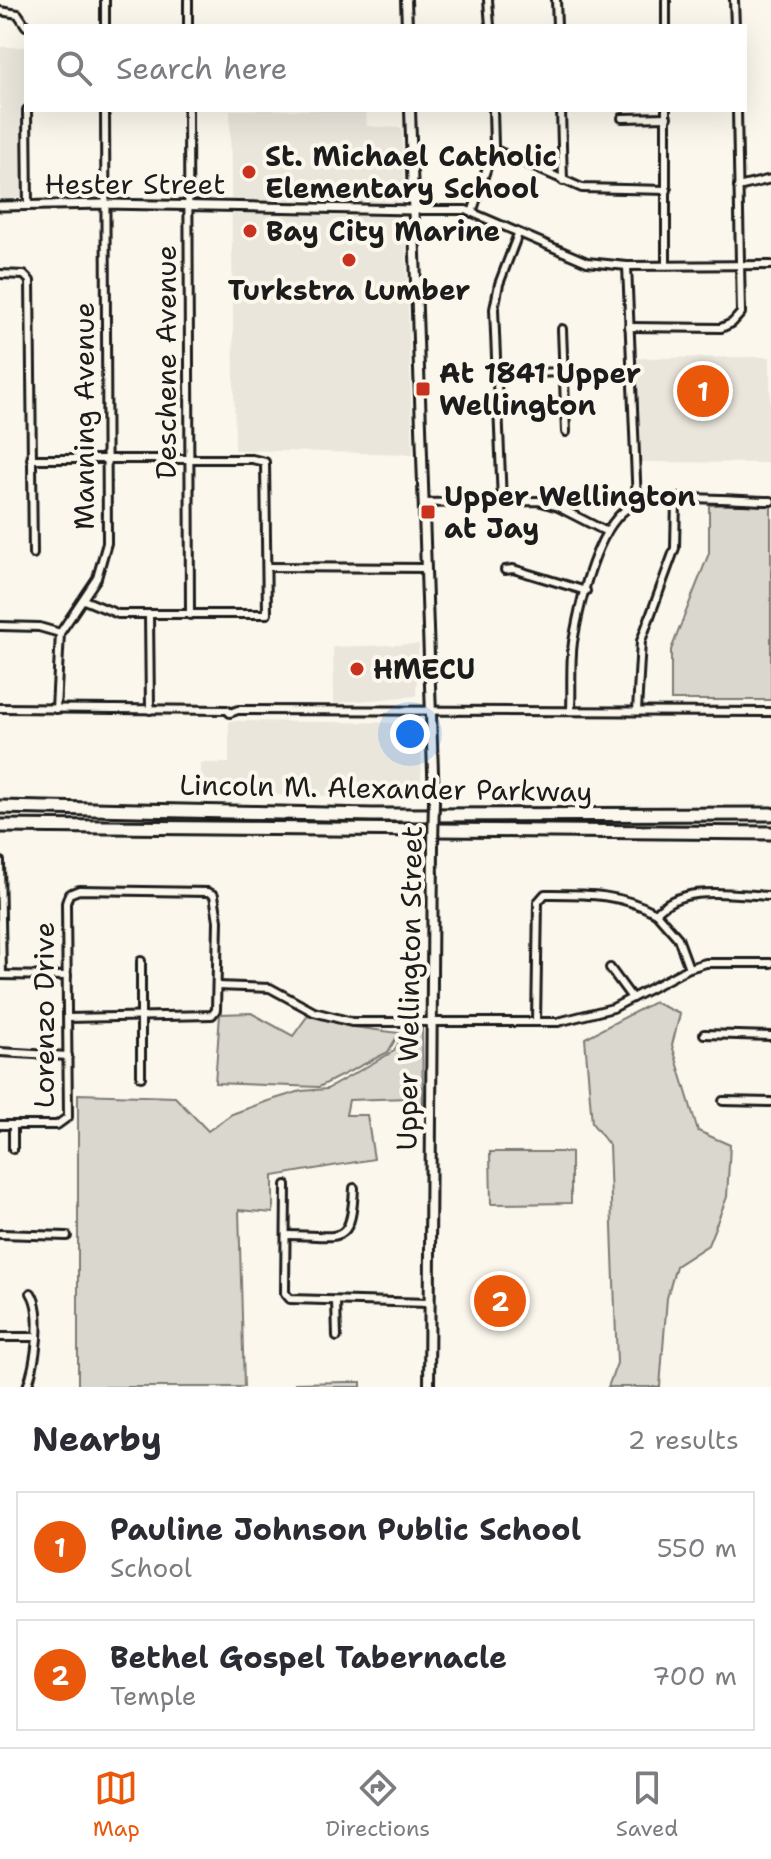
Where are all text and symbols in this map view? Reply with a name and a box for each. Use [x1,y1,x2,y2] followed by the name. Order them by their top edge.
[24,24,747,112] search box
[52,46,96,90] icon: search
[116,48,287,89] text: Search here
[265,137,557,207] place label: St. Michael Catholic Elementary School
[240,163,258,181] marker: St. Michael Catholic Elementary School
[45,165,225,203] street label: Hester Street
[266,212,500,250] place label: Bay City Marine
[241,222,259,240] marker: Bay City Marine
[147,245,185,479] street label: Deschene Avenue
[340,251,358,269] marker: Turkstra Lumber
[228,271,470,309] place label: Turkstra Lumber
[65,302,103,530] street label: Manning Avenue
[439,354,641,424] place label: At 1841 Upper Wellington
[677,361,729,421] pin: 1
[414,380,432,398] marker: At 1841 Upper Wellington
[444,477,696,547] place label: Upper Wellington at Jay
[419,503,437,521] marker: Upper Wellington at Jay
[373,650,475,688] place label: HMECU
[348,660,366,678] marker: HMECU
[390,714,430,754] your location
[179,765,593,811] street label: Lincoln M. Alexander Parkway
[387,825,431,1151] street label: Upper Wellington Street
[25,922,63,1108] street label: Lorenzo Drive
[474,1271,526,1331] pin: 2
[32,1416,162,1462] text: Nearby
[627,1422,739,1457] text: 2 results
[110,1509,581,1550] text: Pauline Johnson Public School
[54,1530,66,1565] text: 1
[657,1530,737,1565] text: 550 m
[110,1550,192,1585] text: School
[110,1637,507,1678] text: Bethel Gospel Tabernacle
[51,1658,69,1693] text: 2
[652,1658,737,1693] text: 700 m
[110,1678,197,1713] text: Temple
[93,1766,140,1843] tab: Map
[325,1766,430,1843] tab: Directions
[616,1766,678,1843] tab: Saved

